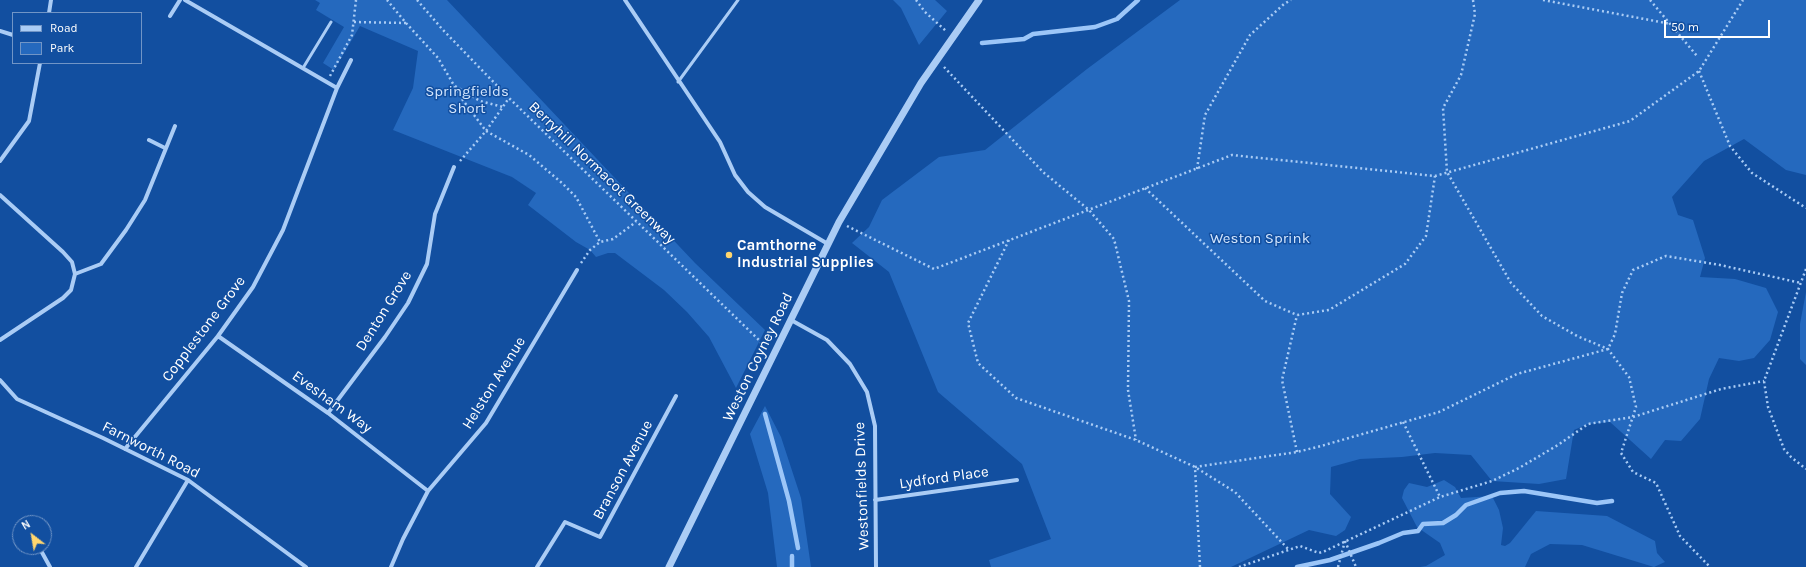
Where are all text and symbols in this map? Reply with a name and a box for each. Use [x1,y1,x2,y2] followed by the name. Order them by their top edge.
[12,12,142,64] legend
[1666,12,1772,38] scale bar
[1671,20,1699,34] text: 50 m
[50,21,78,35] text: Road
[50,41,74,55] text: Park
[425,83,509,118] park label: Springfields Short
[525,98,679,248] street label: Berryhill Normacot Greenway
[1210,230,1310,248] park label: Weston Sprink
[737,237,874,272] place label: Camthorne Industrial Supplies
[724,250,734,260] marker: Camthorne Industrial Supplies
[352,267,416,355] street label: Denton Grove
[158,273,250,385] street label: Copplestone Grove
[719,290,797,424] street label: Weston Coyney Road
[458,333,530,433] street label: Helston Avenue
[288,367,376,437] street label: Evesham Way
[589,417,657,523] street label: Branson Avenue
[99,418,203,482] street label: Farnworth Road
[851,422,873,550] street label: Westonfields Drive
[898,463,990,493] street label: Lydford Place
[12,515,52,555] north arrow
[19,518,33,533] text: N

